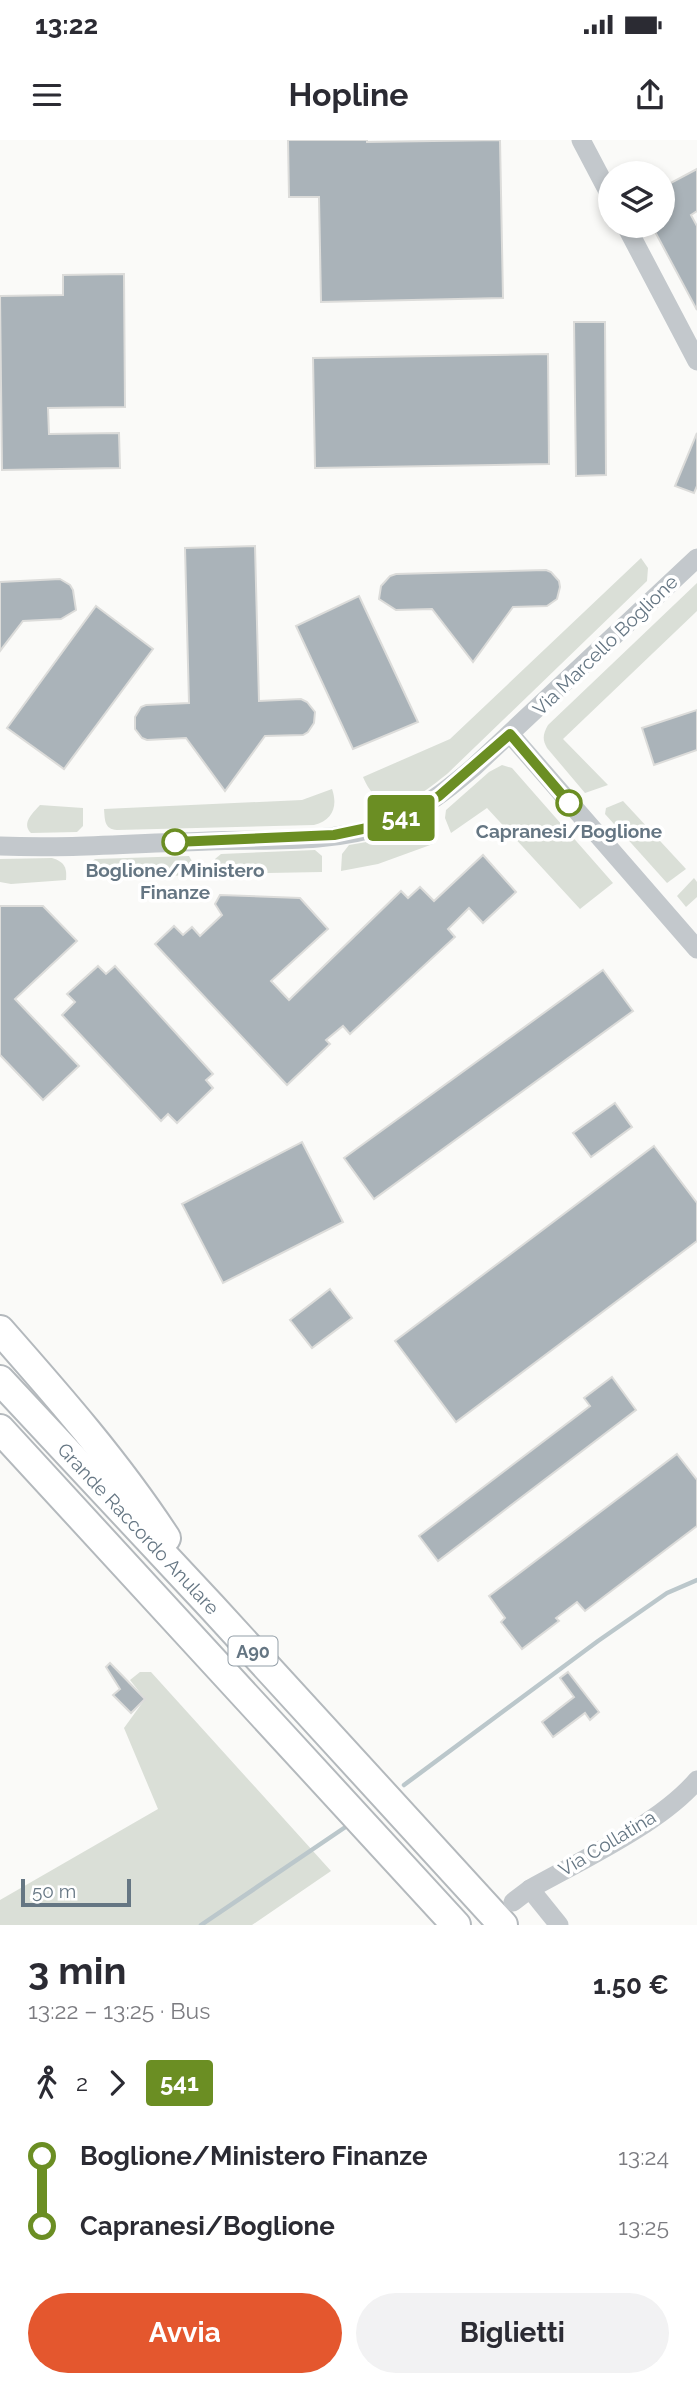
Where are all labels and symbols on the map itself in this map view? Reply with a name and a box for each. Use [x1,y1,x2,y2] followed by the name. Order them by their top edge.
[528,570,682,720] street label: Via Marcello Boglione
[556,790,582,816] marker: Capranesi/Boglione
[361,795,441,841] line badge: 541
[476,820,662,842] place label: Capranesi/Boglione
[162,829,188,855] marker: Boglione/Ministero Finanze
[85,859,265,903] place label: Boglione/Ministero Finanze
[53,1438,224,1619] street label: Grande Raccordo Anulare
[229,1636,278,1666] road number: A90
[555,1805,659,1881] street label: Via Collatina
[21,1876,131,1908] scale bar

